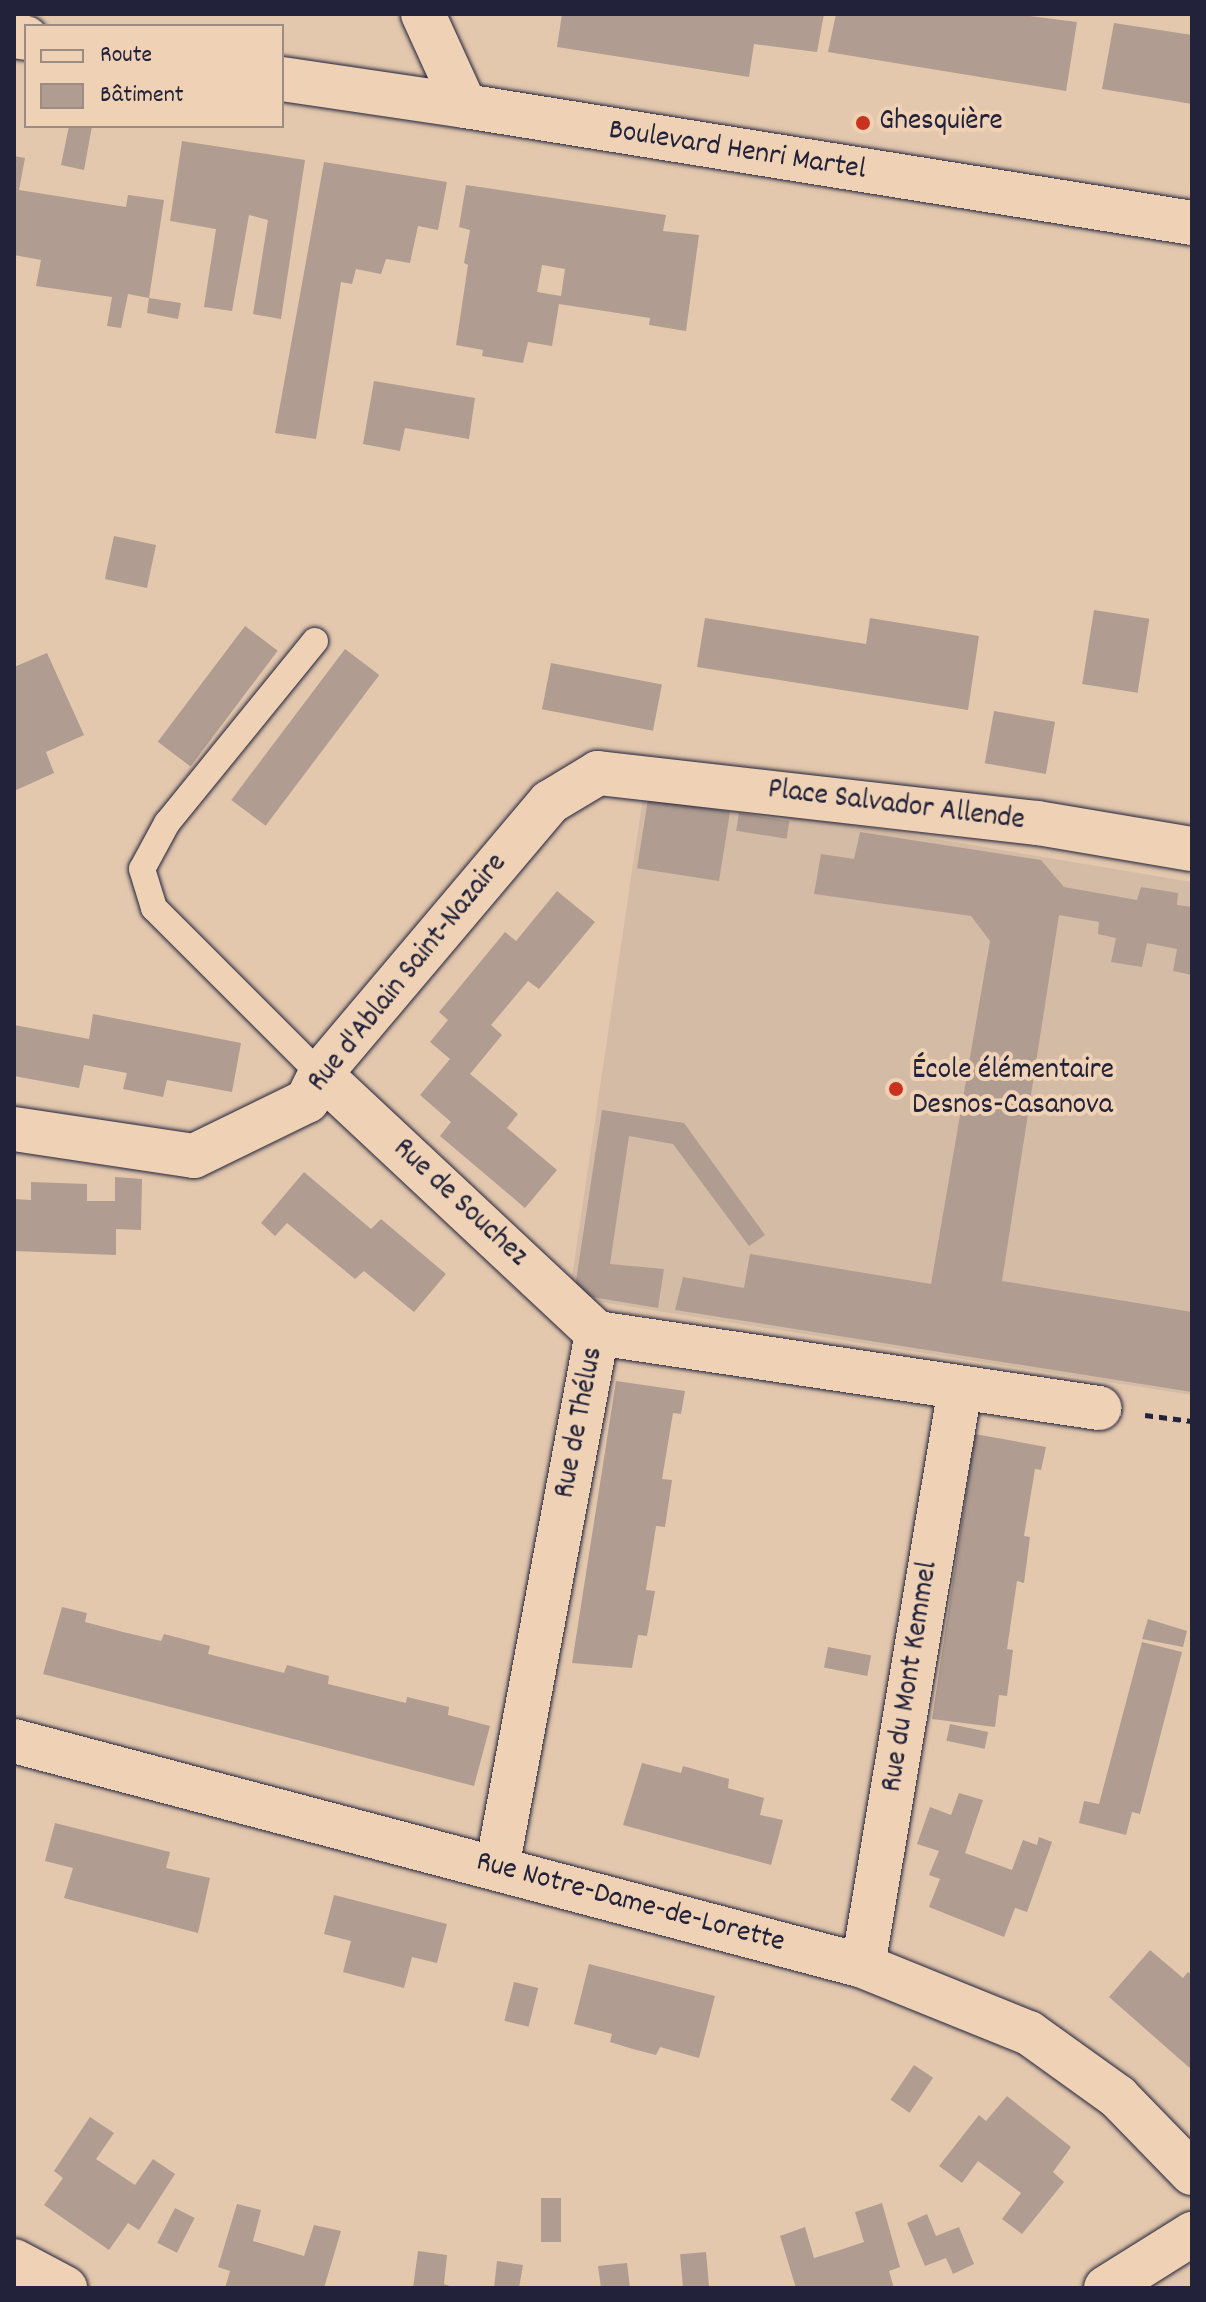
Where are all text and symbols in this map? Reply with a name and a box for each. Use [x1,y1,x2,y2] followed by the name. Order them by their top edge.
[24,24,284,128] legend
[100,39,152,73] text: Route
[100,79,184,113] text: Bâtiment
[879,105,1003,141] place label: Ghesquière
[606,114,868,190] street label: Boulevard Henri Martel
[854,114,872,132] marker: Ghesquière
[766,773,1026,841] street label: Place Salvador Allende
[302,847,516,1101] street label: Rue d'Ablain Saint-Nazaire
[912,1054,1114,1124] place label: École élémentaire Desnos-Casanova
[887,1080,905,1098] marker: École élémentaire Desnos-Casanova
[384,1132,534,1276] street label: Rue de Souchez
[549,1344,613,1502] street label: Rue de Thélus
[876,1559,948,1795] street label: Rue du Mont Kemmel
[472,1845,788,1963] street label: Rue Notre-Dame-de-Lorette

